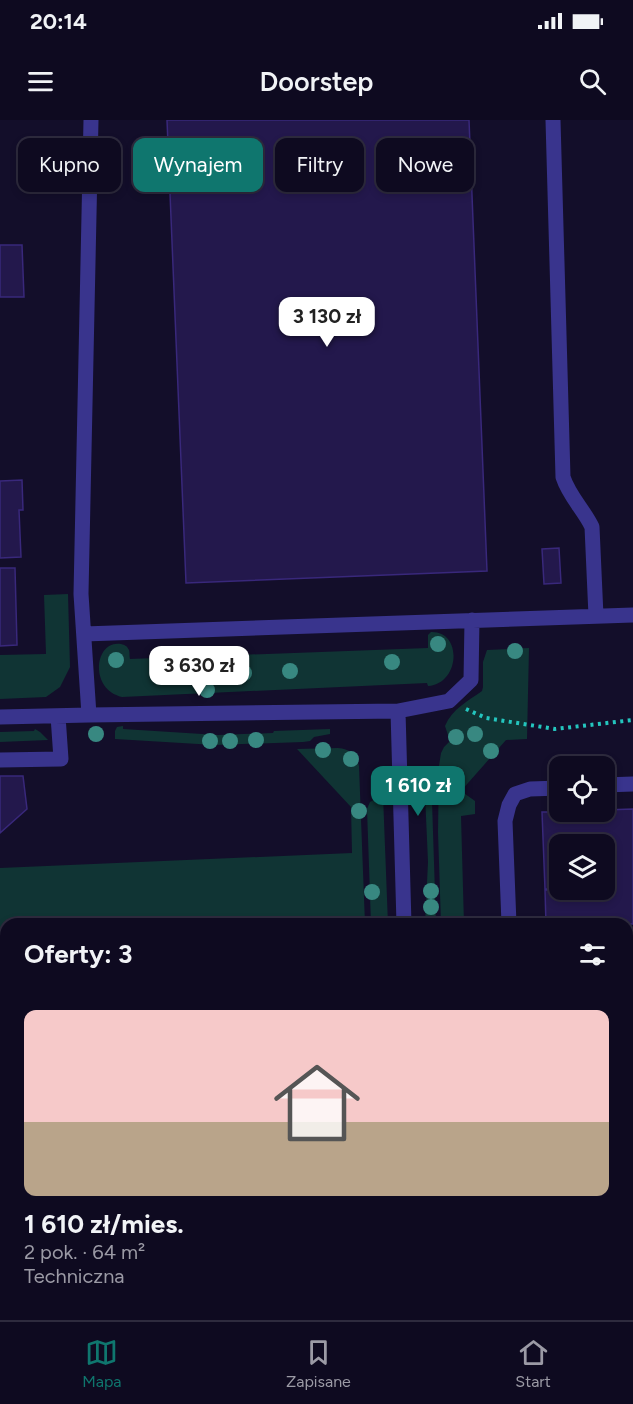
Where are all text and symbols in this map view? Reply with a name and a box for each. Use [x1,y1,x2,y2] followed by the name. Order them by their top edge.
[30,8,87,35] text: 20:14
[24,65,57,98] icon: menu
[260,65,373,98] text: Doorstep
[576,65,609,98] icon: search
[18,138,121,192] chip: Kupno
[133,138,263,192] chip: Wynajem
[275,138,364,192] chip: Filtry
[376,138,474,192] chip: Nowe
[265,297,389,348] pin: 3 130 zł
[293,304,361,328] text: 3 130 zł
[137,646,261,697] pin: 3 630 zł
[163,653,235,677] text: 3 630 zł
[549,756,615,900] map controls
[549,756,615,822] button: locate
[356,766,480,817] pin: 1 610 zł
[385,773,451,797] text: 1 610 zł
[549,834,615,900] button: layers
[24,938,133,970] text: Oferty: 3
[576,938,609,971] icon: filters
[263,1049,371,1157] icon: home
[24,1208,184,1240] text: 1 610 zł/mies.
[24,1240,145,1264] text: 2 pok. · 64 m²
[24,1264,125,1288] text: Techniczna
[82,1336,122,1391] tab: Mapa
[286,1336,351,1391] tab: Zapisane
[515,1336,551,1391] tab: Start

